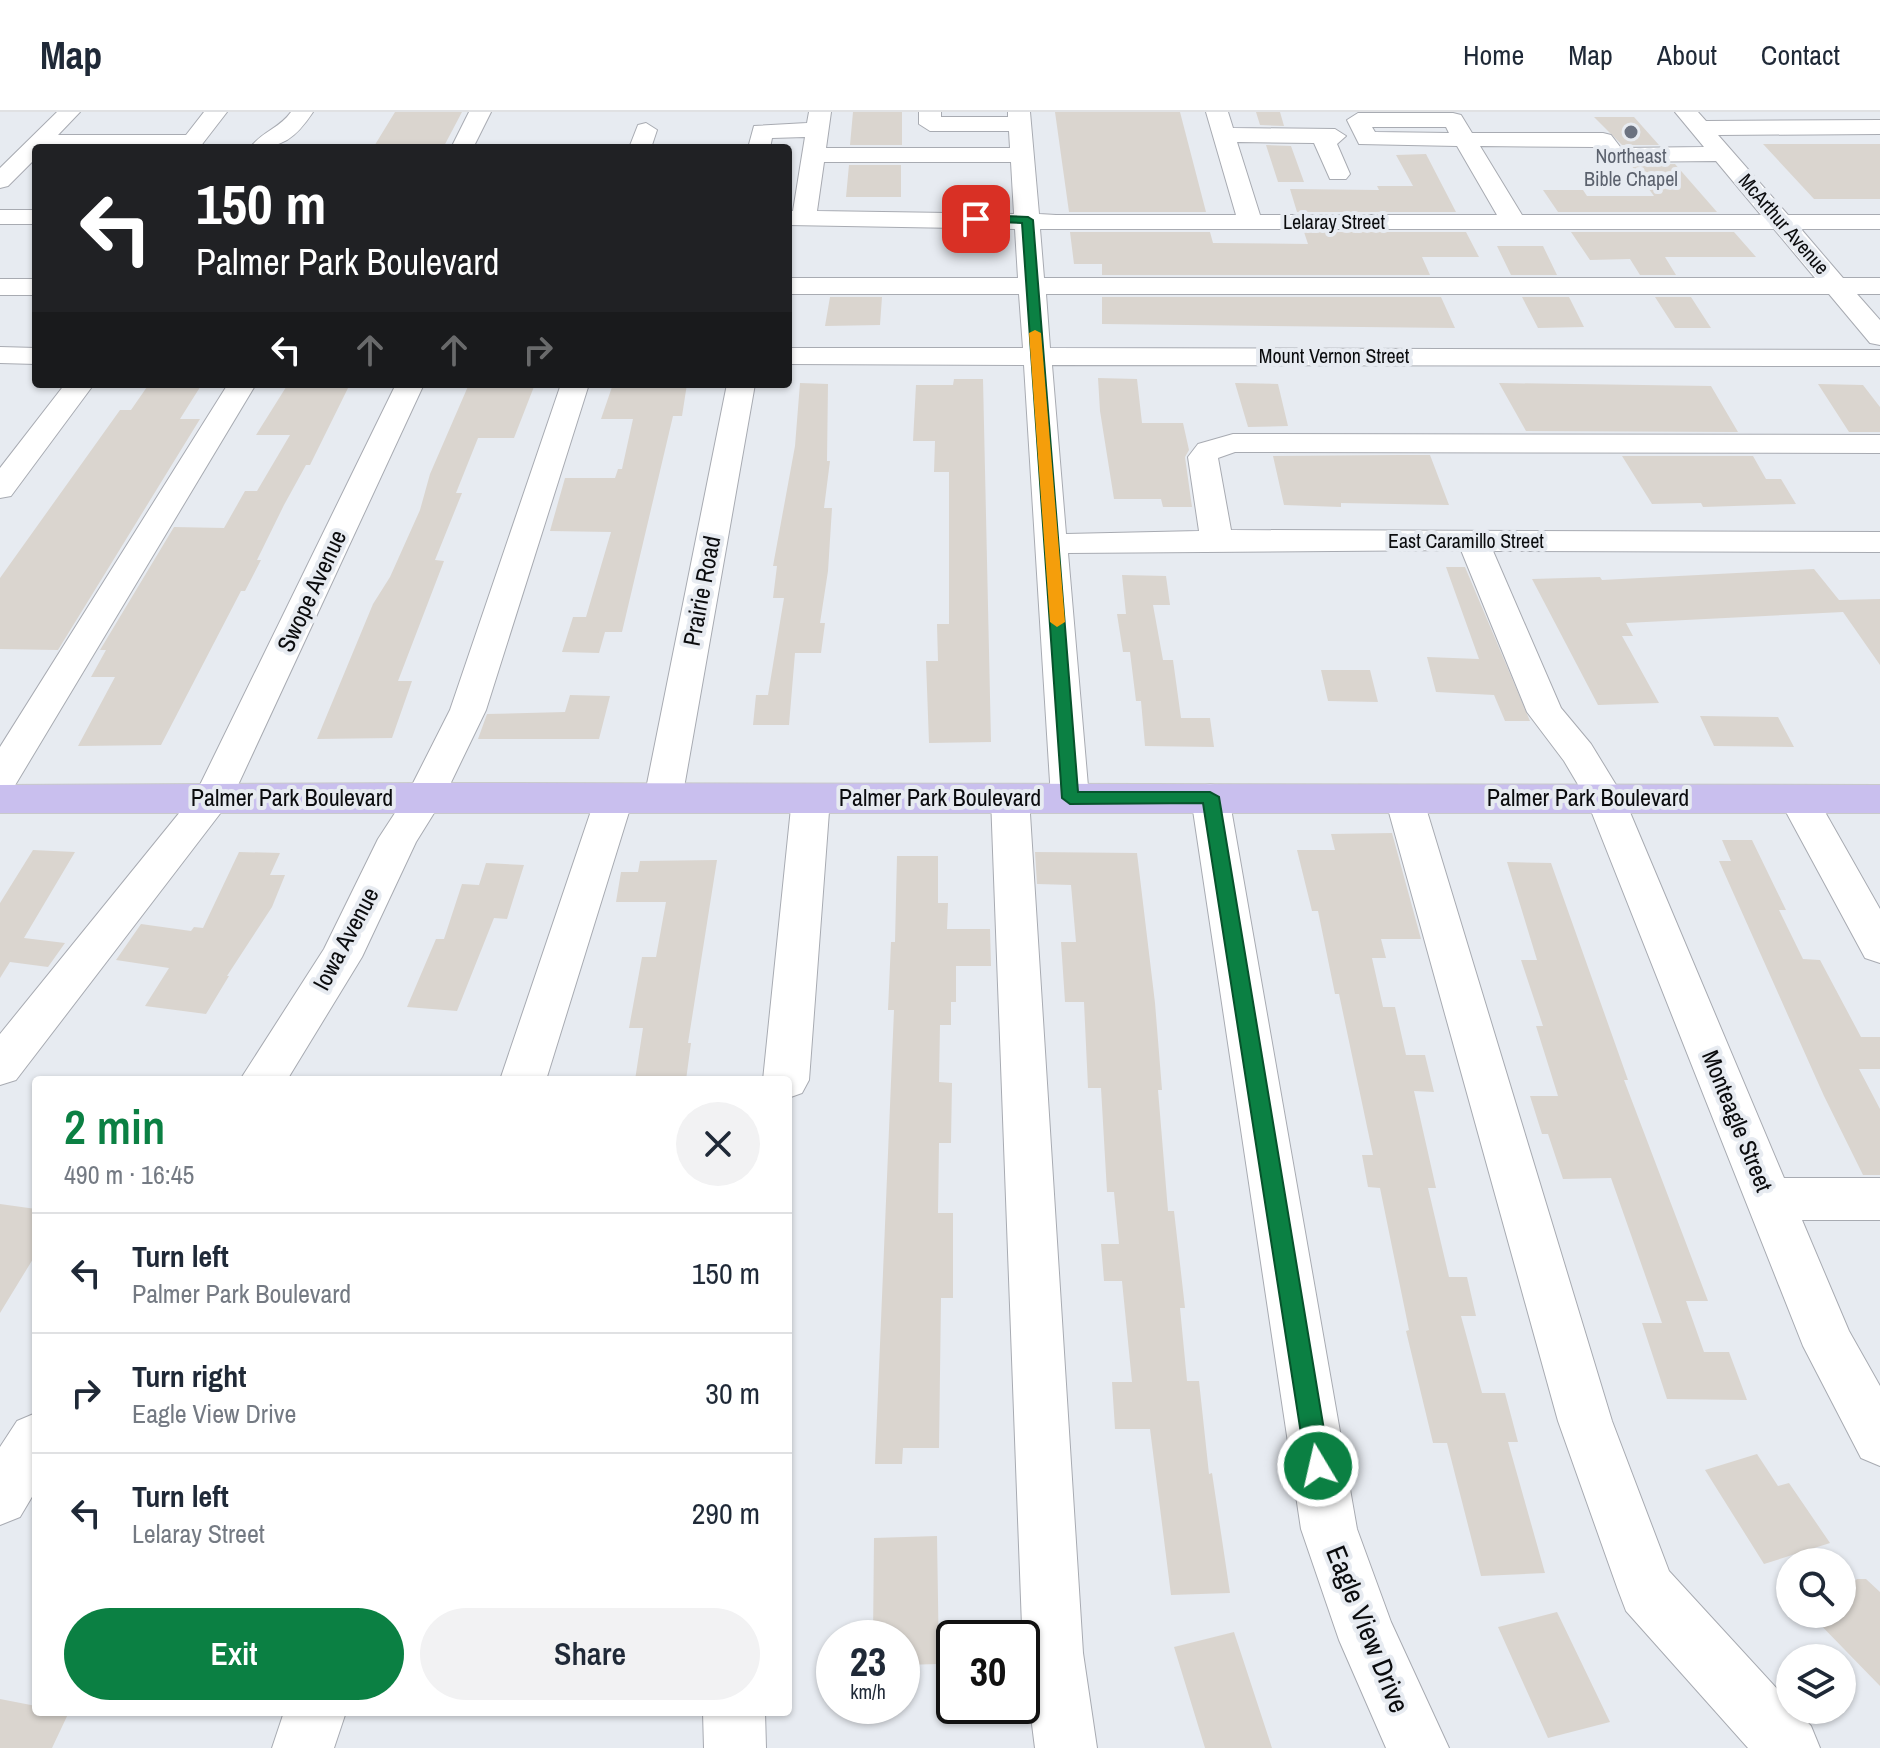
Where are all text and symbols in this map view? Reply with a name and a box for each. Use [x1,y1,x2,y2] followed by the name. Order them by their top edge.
[40,30,102,81] text: Map
[1463,36,1524,74] text: Home
[1568,36,1613,74] text: Map
[1657,36,1717,74] text: About
[1761,36,1840,74] text: Contact
[1622,123,1640,141] marker: Northeast Bible Chapel
[1584,142,1678,192] place label: Northeast Bible Chapel
[196,166,326,241] text: 150 m
[1733,167,1836,280] street label: McArthur Avenue
[64,176,168,280] icon: left
[942,185,1010,253] pin
[954,197,998,241] icon: arrive
[1283,208,1385,235] street label: Lelaray Street
[196,238,500,286] text: Palmer Park Boulevard
[264,328,308,372] icon: left
[348,328,392,372] icon: ahead
[432,328,476,372] icon: ahead
[516,328,560,372] icon: right
[1259,342,1410,369] street label: Mount Vernon Street
[269,524,353,657] street label: Swope Avenue
[1388,527,1544,554] street label: East Caramillo Street
[675,533,727,649] street label: Prairie Road
[191,781,393,813] street label: Palmer Park Boulevard
[839,781,1041,813] street label: Palmer Park Boulevard
[1487,781,1689,813] street label: Palmer Park Boulevard
[305,881,386,996] street label: Iowa Avenue
[1695,1045,1781,1197] street label: Monteagle Street
[64,1094,165,1159] text: 2 min
[676,1102,760,1186] button: close
[64,1157,194,1192] text: 490 m · 16:45
[132,1236,229,1276] text: Turn left
[64,1251,108,1295] icon: left
[692,1253,760,1293] text: 150 m
[132,1276,351,1311] text: Palmer Park Boulevard
[132,1356,246,1396] text: Turn right
[64,1371,108,1415] icon: right
[705,1373,760,1413] text: 30 m
[132,1396,296,1431] text: Eagle View Drive
[1276,1424,1360,1508] position arrow
[132,1476,229,1516] text: Turn left
[64,1491,108,1535] icon: left
[692,1493,760,1533] text: 290 m
[132,1516,265,1551] text: Lelaray Street
[1317,1540,1419,1718] street label: Eagle View Drive
[1776,1548,1856,1724] map controls
[1776,1548,1856,1628] button: search
[64,1608,404,1700] button: Exit
[420,1608,760,1700] button: Share
[936,1620,1040,1724] speed limit sign: 30
[850,1635,886,1688] text: 23
[1776,1644,1856,1724] button: layers
[850,1678,886,1705] text: km/h

